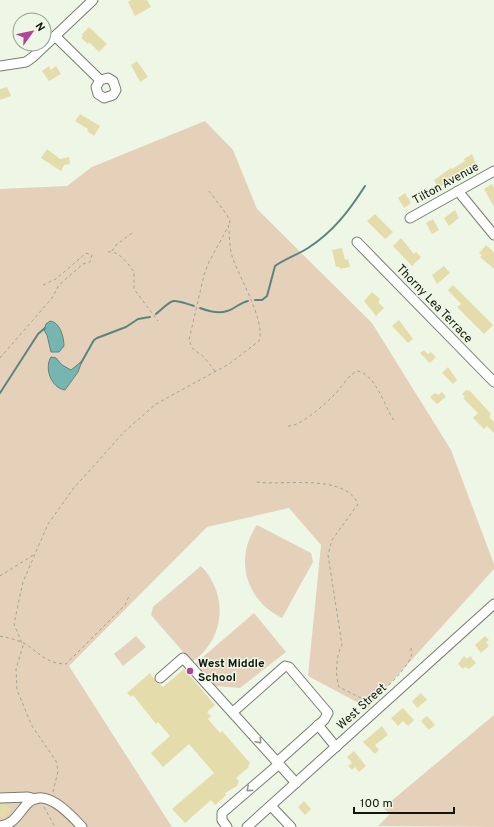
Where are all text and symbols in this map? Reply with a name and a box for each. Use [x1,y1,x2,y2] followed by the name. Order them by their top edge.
[12,12,52,52] north arrow
[32,20,48,34] text: N
[410,159,482,209] street label: Tilton Avenue
[392,261,476,347] street label: Thorny Lea Terrace
[198,656,265,686] place label: West Middle School
[185,666,195,676] marker: West Middle School
[334,680,390,734] street label: West Street
[254,737,261,744] one-way arrow
[246,785,254,792] one-way arrow
[354,789,454,815] scale bar
[360,796,393,812] text: 100 m

